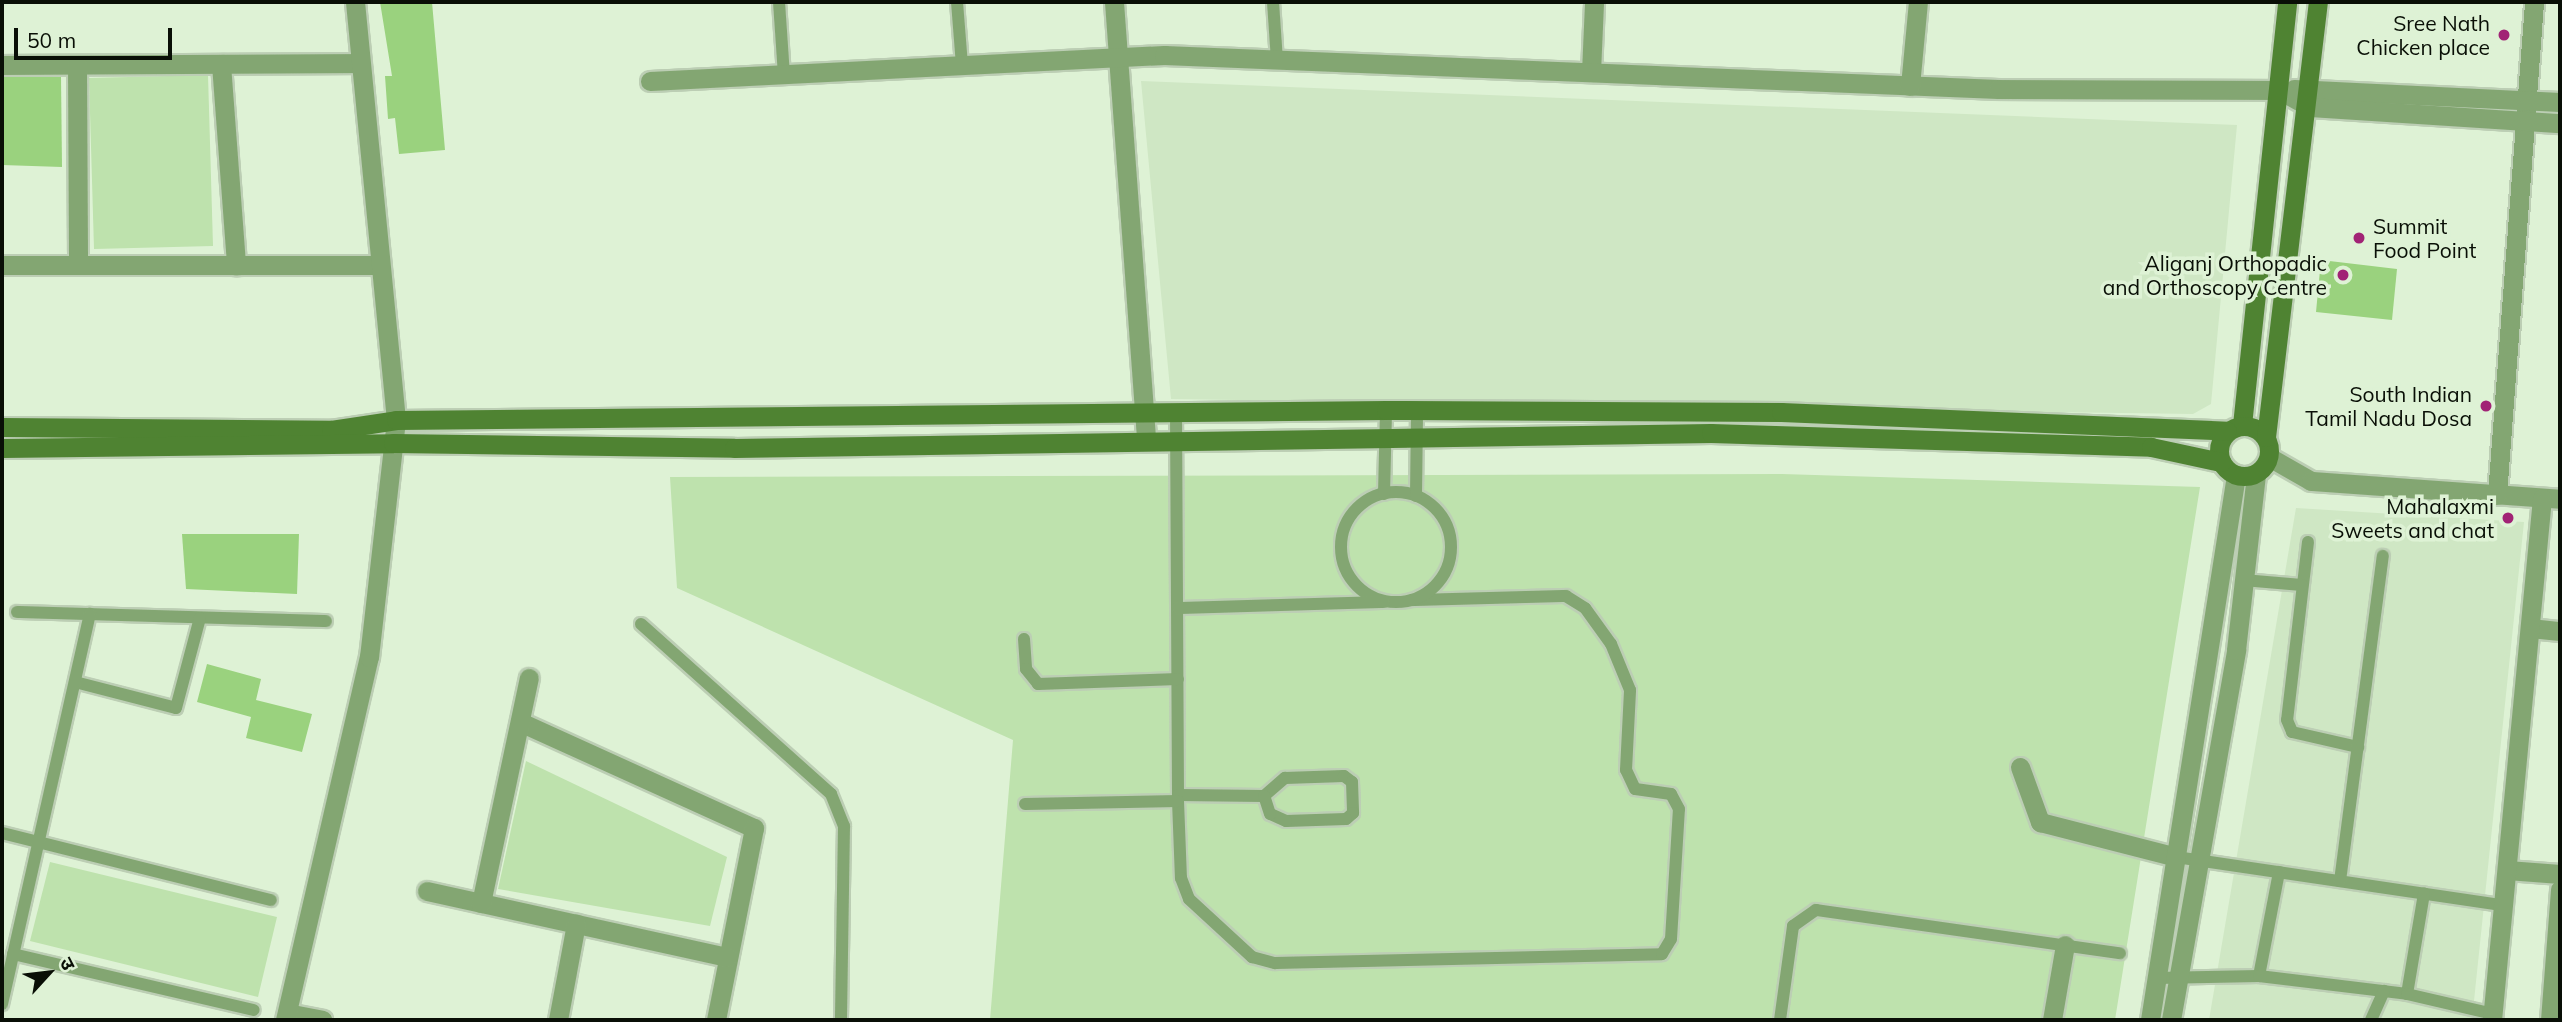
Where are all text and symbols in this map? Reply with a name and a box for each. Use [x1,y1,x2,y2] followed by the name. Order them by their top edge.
[2356,10,2490,60] place label: Sree Nath Chicken place
[18,14,175,58] scale bar
[27,27,76,53] text: 50 m
[2496,27,2512,43] marker: Sree Nath Chicken place
[2373,213,2476,263] place label: Summit Food Point
[2351,230,2367,246] marker: Summit Food Point
[2103,250,2327,300] place label: Aliganj Orthopadic and Orthoscopy Centre
[2333,265,2353,285] marker: Aliganj Orthopadic and Orthoscopy Centre
[2305,381,2472,431] place label: South Indian Tamil Nadu Dosa
[2478,398,2494,414] marker: South Indian Tamil Nadu Dosa
[2331,493,2494,543] place label: Mahalaxmi Sweets and chat
[2500,510,2516,526] marker: Mahalaxmi Sweets and chat
[14,938,84,1008] north arrow
[54,953,81,974] text: उ

